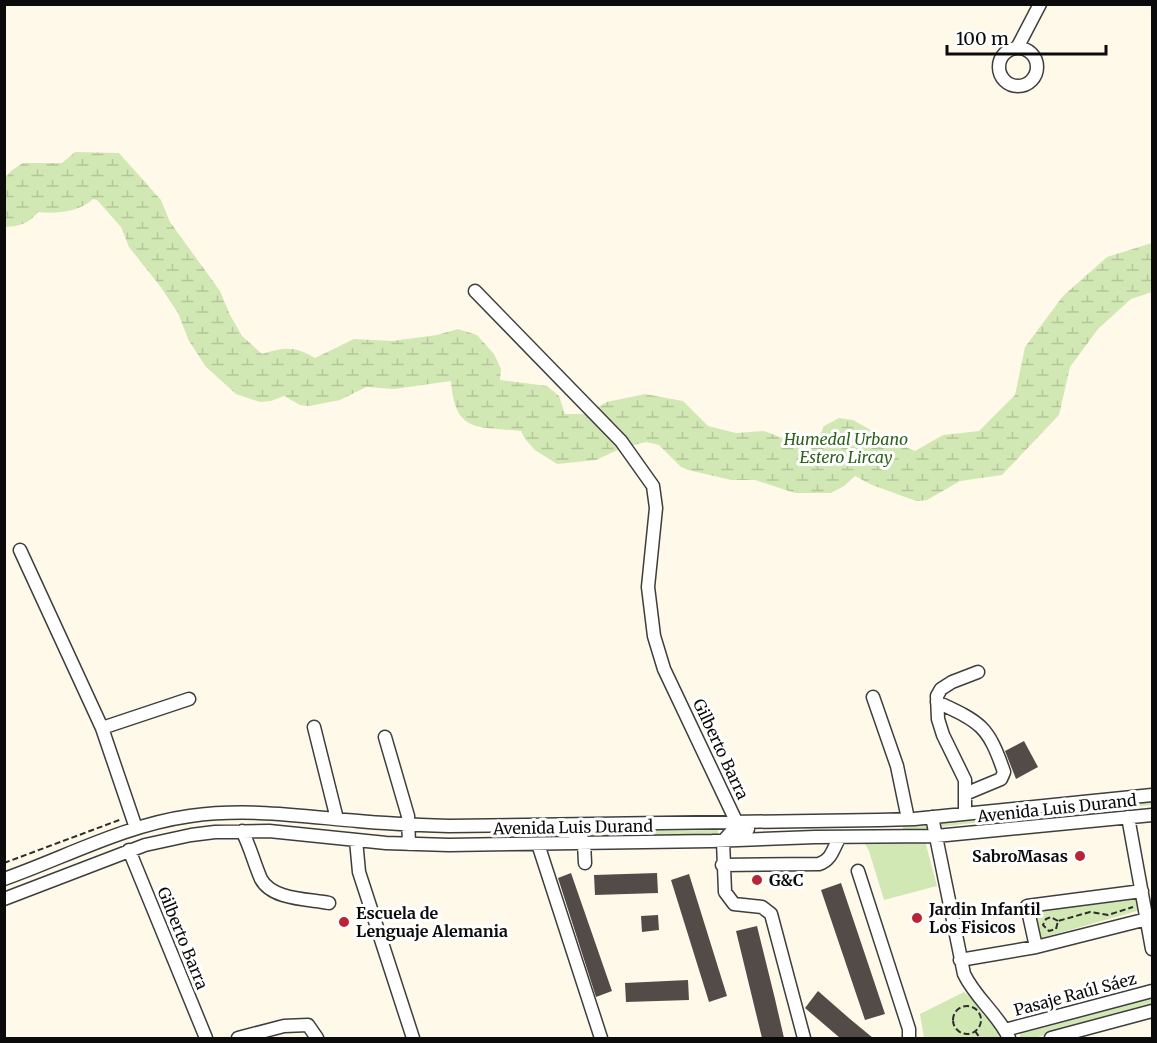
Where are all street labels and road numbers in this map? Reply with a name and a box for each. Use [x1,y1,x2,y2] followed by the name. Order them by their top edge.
[689,696,753,803] street label: Gilberto Barra
[975,790,1138,826] street label: Avenida Luis Durand
[492,816,653,838] street label: Avenida Luis Durand
[153,884,213,992] street label: Gilberto Barra
[1012,968,1139,1020] street label: Pasaje Raúl Sáez

